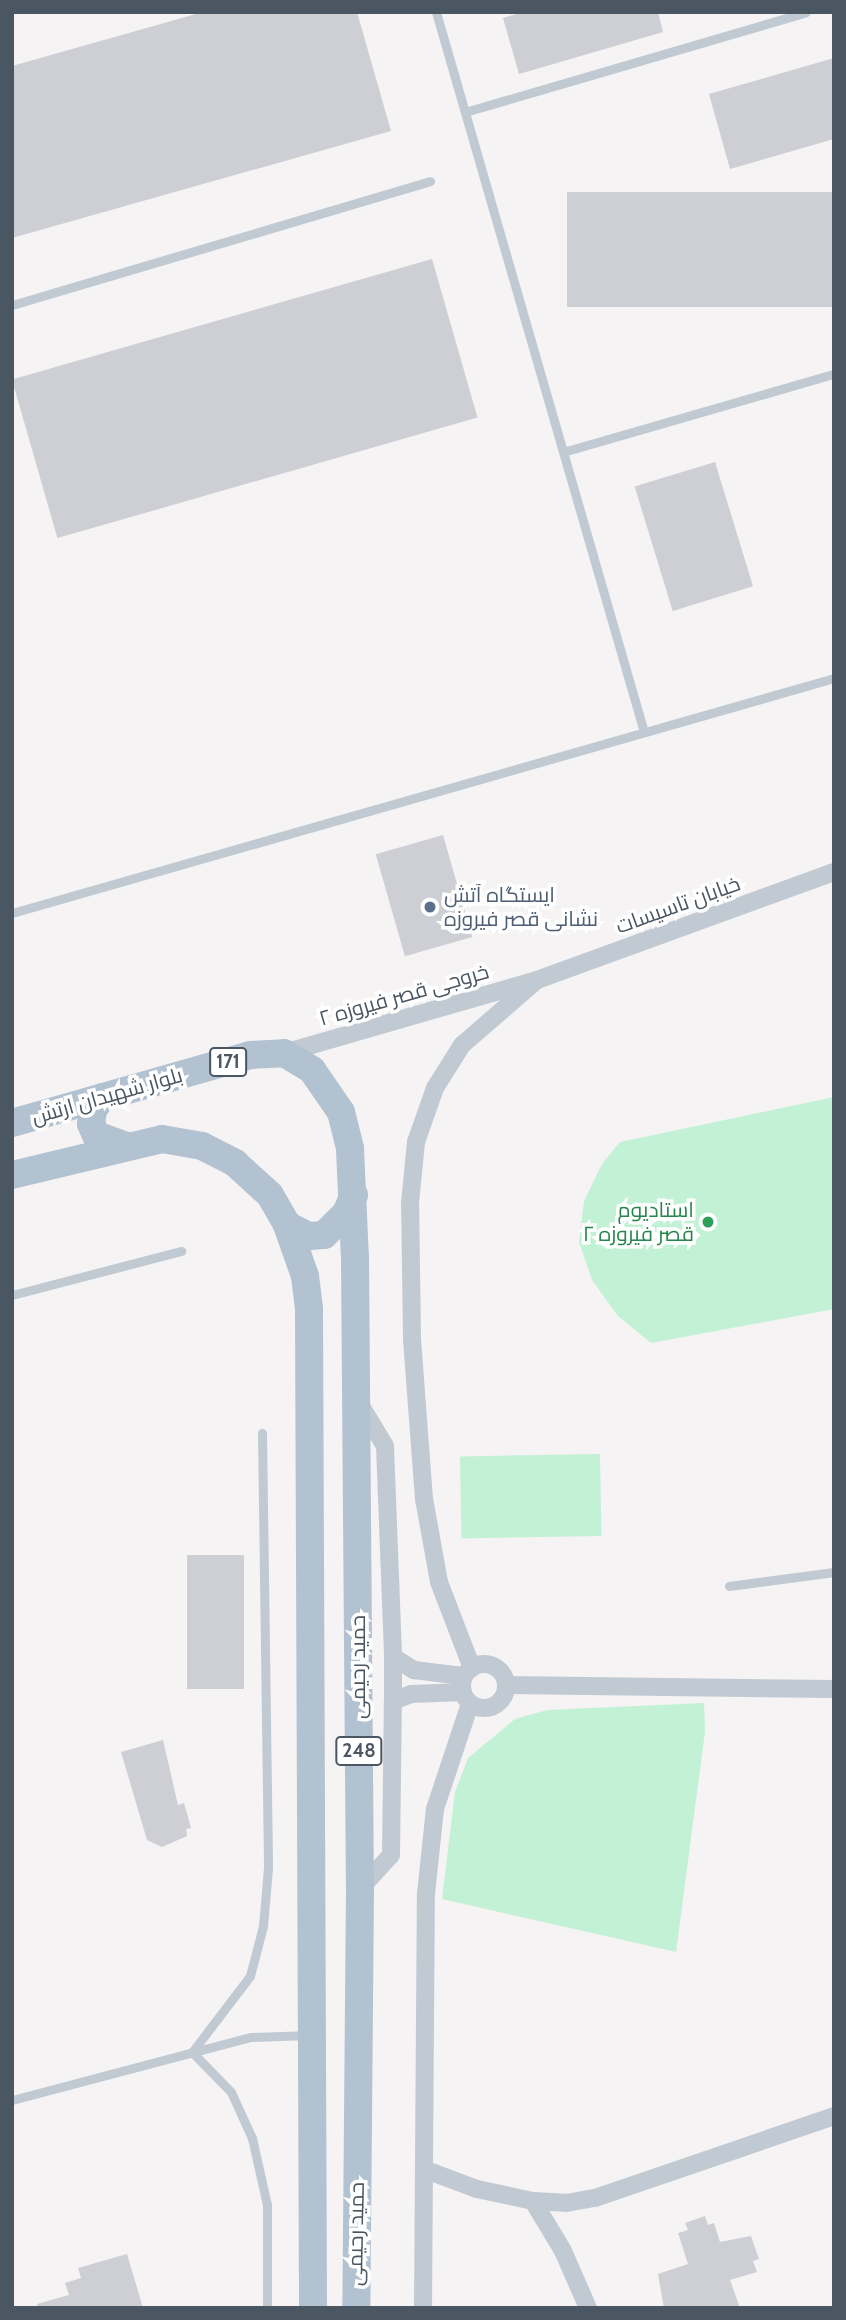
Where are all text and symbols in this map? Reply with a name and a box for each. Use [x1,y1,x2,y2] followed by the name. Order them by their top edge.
[612,871,744,939] street label: خیابان تاسیسات
[444,882,598,932] place label: ایستگاه آتش نشانی قصر فیروزه
[422,899,438,915] marker: ایستگاه آتش نشانی قصر فیروزه
[316,959,492,1031] street label: خروجی قصر فیروزه ۲
[209,1046,247,1078] road number: 171
[29,1062,185,1130] street label: بلوار شهیدان ارتش
[583,1197,694,1247] place label: استادیوم قصر فیروزه ۲
[700,1214,716,1230] marker: استادیوم قصر فیروزه ۲
[345,1615,371,1719] street label: حمید رحیمی
[334,1736,384,1766] road number: 248
[342,2182,370,2286] street label: حمید رحیمی

